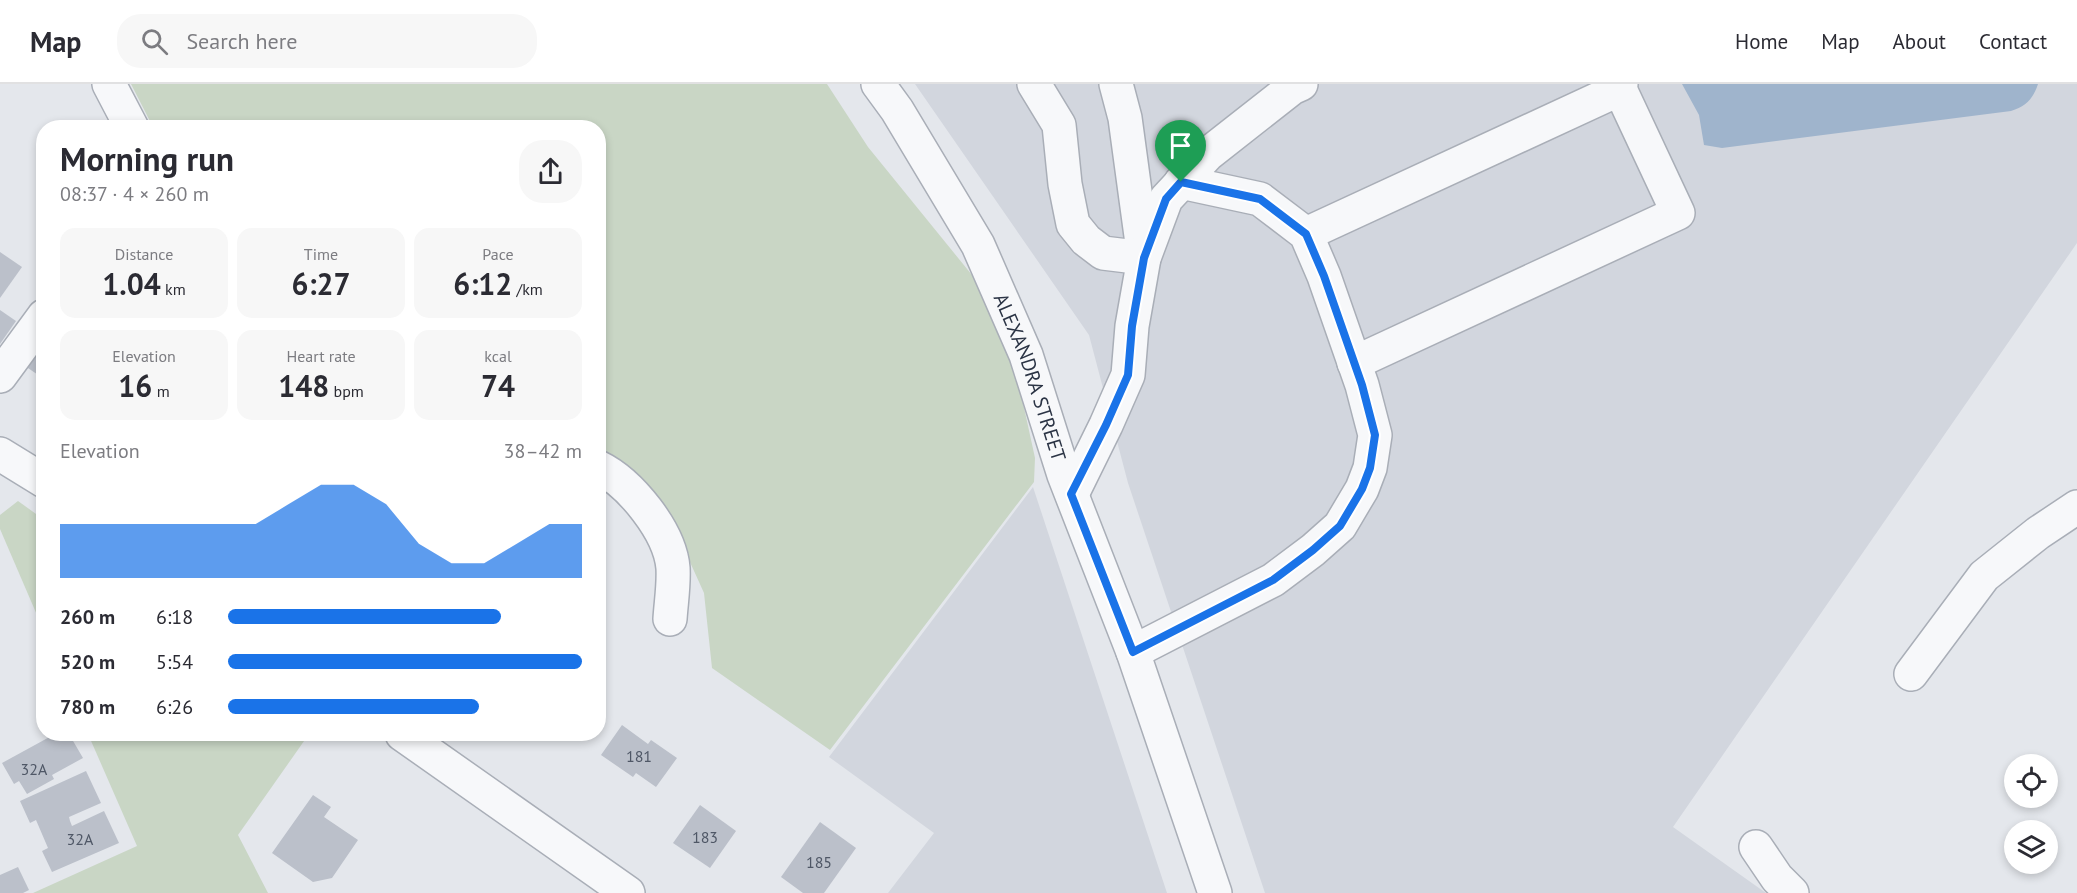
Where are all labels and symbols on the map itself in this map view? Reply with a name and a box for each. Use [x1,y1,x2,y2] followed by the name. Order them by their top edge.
[1155,120,1206,182] pin
[988,289,1072,464] street label: ALEXANDRA STREET
[626,746,652,766] house number: 181
[21,759,48,779] house number: 32A
[692,827,718,847] house number: 183
[67,829,94,849] house number: 32A
[806,852,832,872] house number: 185

